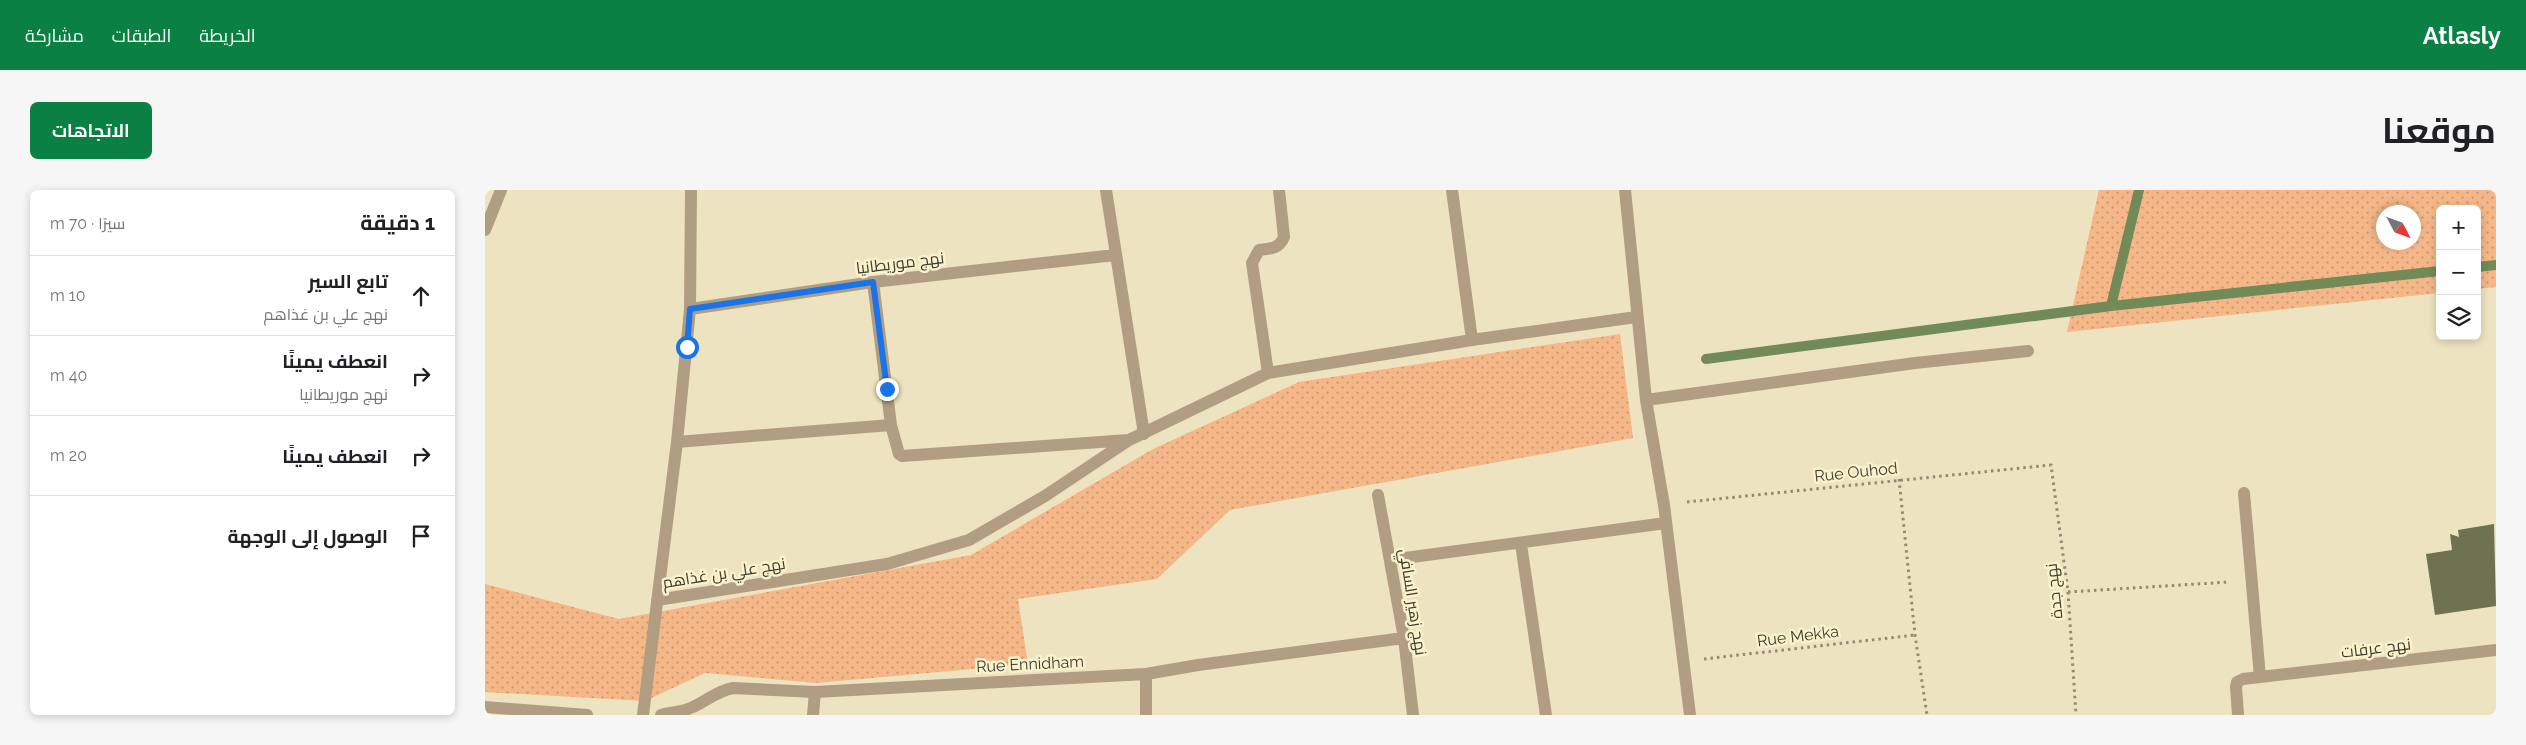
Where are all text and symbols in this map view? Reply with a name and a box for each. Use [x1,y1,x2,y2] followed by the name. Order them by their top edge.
[2423,21,2501,50] text: Atlasly
[25,25,84,46] text: مشاركة
[112,25,171,46] text: الطبقات
[199,25,256,46] text: الخريطة
[30,102,152,159] button: الاتجاهات
[2382,110,2496,151] text: موقعنا
[2376,205,2421,250] north arrow
[2436,205,2481,340] map controls
[2436,205,2481,250] button: +
[360,210,435,235] text: 1 دقيقة
[50,214,125,233] text: سيرًا · 70 m
[855,248,945,280] street label: نهج موريطانيا
[2436,250,2481,295] button: −
[308,270,388,292] text: تابع السير
[407,282,435,310] icon: ahead
[50,286,85,305] text: 10 m
[2436,295,2481,340] button: layers
[264,305,388,324] text: نهج علي بن غذاهم
[676,336,699,359] route start
[282,350,388,372] text: انعطف يمينًا
[407,362,435,390] icon: right
[50,366,87,385] text: 40 m
[876,378,899,401] route end
[299,385,388,404] text: نهج موريطانيا
[407,442,435,470] icon: right
[282,445,388,467] text: انعطف يمينًا
[50,446,87,465] text: 20 m
[1813,458,1899,486] street label: Rue Ouhod
[407,522,435,550] icon: arrive
[228,525,388,547] text: الوصول إلى الوجهة
[1391,547,1431,657] street label: نهج زهير السافي
[661,554,788,596] street label: نهج علي بن غذاهم
[2042,562,2068,620] street label: نهج جدة
[1756,622,1840,650] street label: Rue Mekka
[2340,634,2412,664] street label: نهج عرفات
[976,652,1084,676] street label: Rue Ennidham

